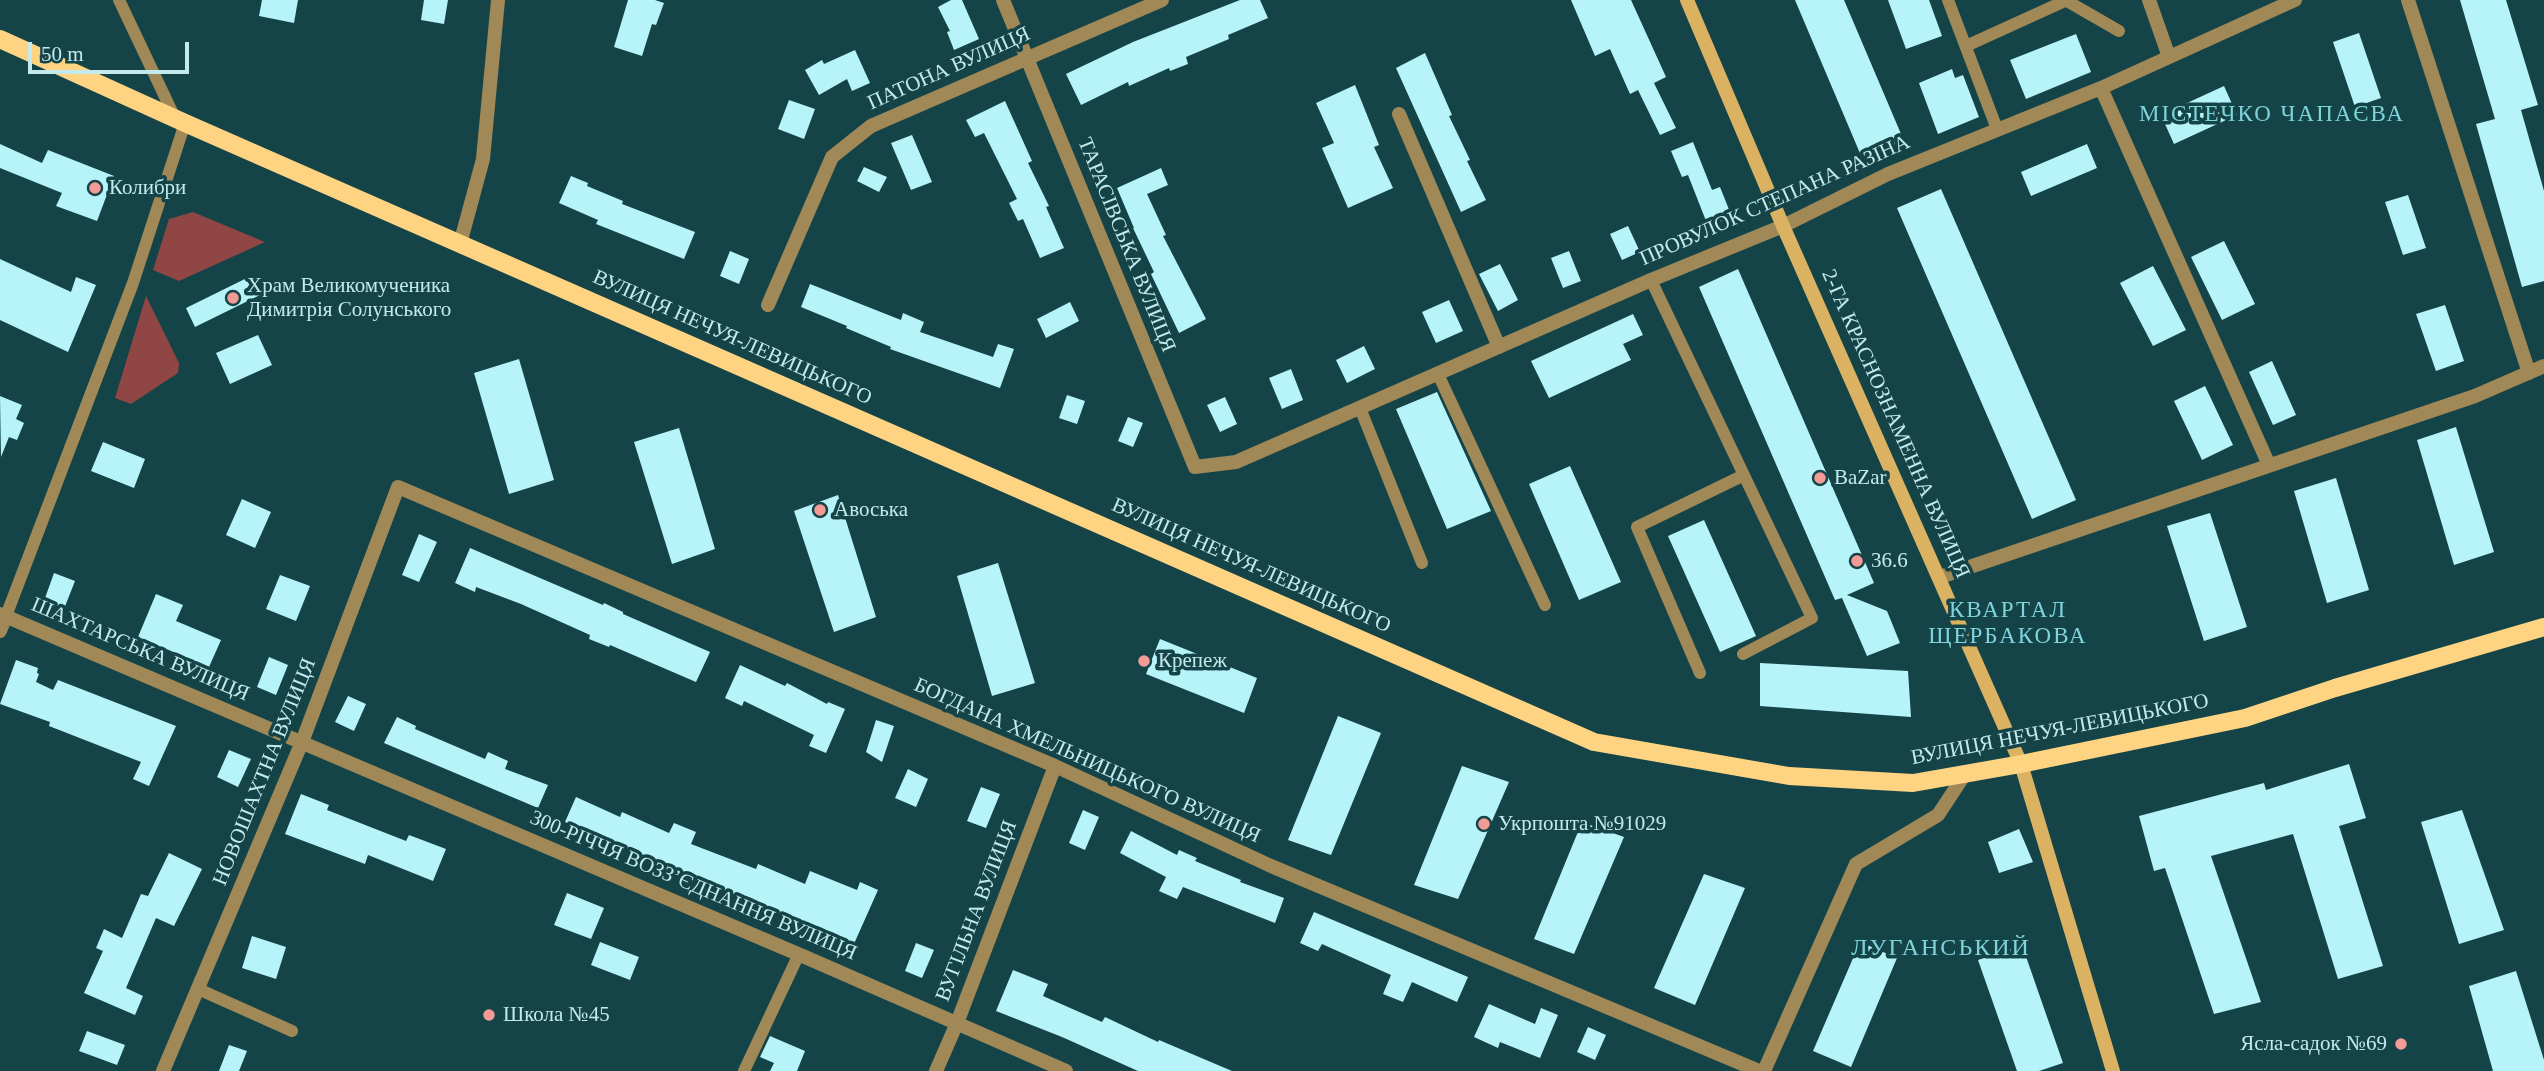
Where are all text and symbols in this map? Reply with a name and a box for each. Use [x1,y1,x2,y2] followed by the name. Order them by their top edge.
[864,22,1034,116] street label: ПАТОНА ВУЛИЦЯ
[32,28,192,72] scale bar
[41,42,84,66] text: 50 m
[2141,101,2403,129] district label: МІСТЕЧКО ЧАПАЄВА
[1636,130,1914,272] street label: ПРОВУЛОК СТЕПАНА РАЗІНА
[1071,134,1181,356] street label: ТАРАСІВСЬКА ВУЛИЦЯ
[109,175,186,201] place label: Колибри
[87,180,103,196] marker: Колибри
[589,265,875,411] street label: ВУЛИЦЯ НЕЧУЯ-ЛЕВИЦЬКОГО
[1815,266,1975,582] street label: 2-ГА КРАСНОЗНАМЕННА ВУЛИЦЯ
[247,273,451,323] place label: Храм Великомученика Димитрія Солунського
[225,290,241,306] marker: Храм Великомученика Димитрія Солунського
[1834,465,1886,491] place label: BaZar
[1812,470,1828,486] marker: BaZar
[1108,493,1394,639] street label: ВУЛИЦЯ НЕЧУЯ-ЛЕВИЦЬКОГО
[834,497,908,523] place label: Авоська
[812,502,828,518] marker: Авоська
[1871,548,1908,574] place label: 36.6
[1849,553,1865,569] marker: 36.6
[27,593,253,707] street label: ШАХТАРСЬКА ВУЛИЦЯ
[1929,597,2087,651] district label: КВАРТАЛ ЩЕРБАКОВА
[1158,648,1227,674] place label: Крепеж
[1136,653,1152,669] marker: Крепеж
[208,655,322,889] street label: НОВОШАХТНА ВУЛИЦЯ
[910,673,1264,849] street label: БОГДАНА ХМЕЛЬНИЦЬКОГО ВУЛИЦЯ
[1909,689,2211,771] street label: ВУЛИЦЯ НЕЧУЯ-ЛЕВИЦЬКОГО
[526,806,860,966] street label: 300-РІЧЧЯ ВОЗЗ’ЄДНАННЯ ВУЛИЦЯ
[1498,811,1666,837] place label: Укрпошта №91029
[1476,816,1492,832] marker: Укрпошта №91029
[931,817,1023,1005] street label: ВУГІЛЬНА ВУЛИЦЯ
[1852,935,2030,963] district label: ЛУГАНСЬКИЙ
[503,1002,610,1028] place label: Школа №45
[481,1007,497,1023] marker: Школа №45
[2240,1031,2387,1057] place label: Ясла-садок №69
[2393,1036,2409,1052] marker: Ясла-садок №69

